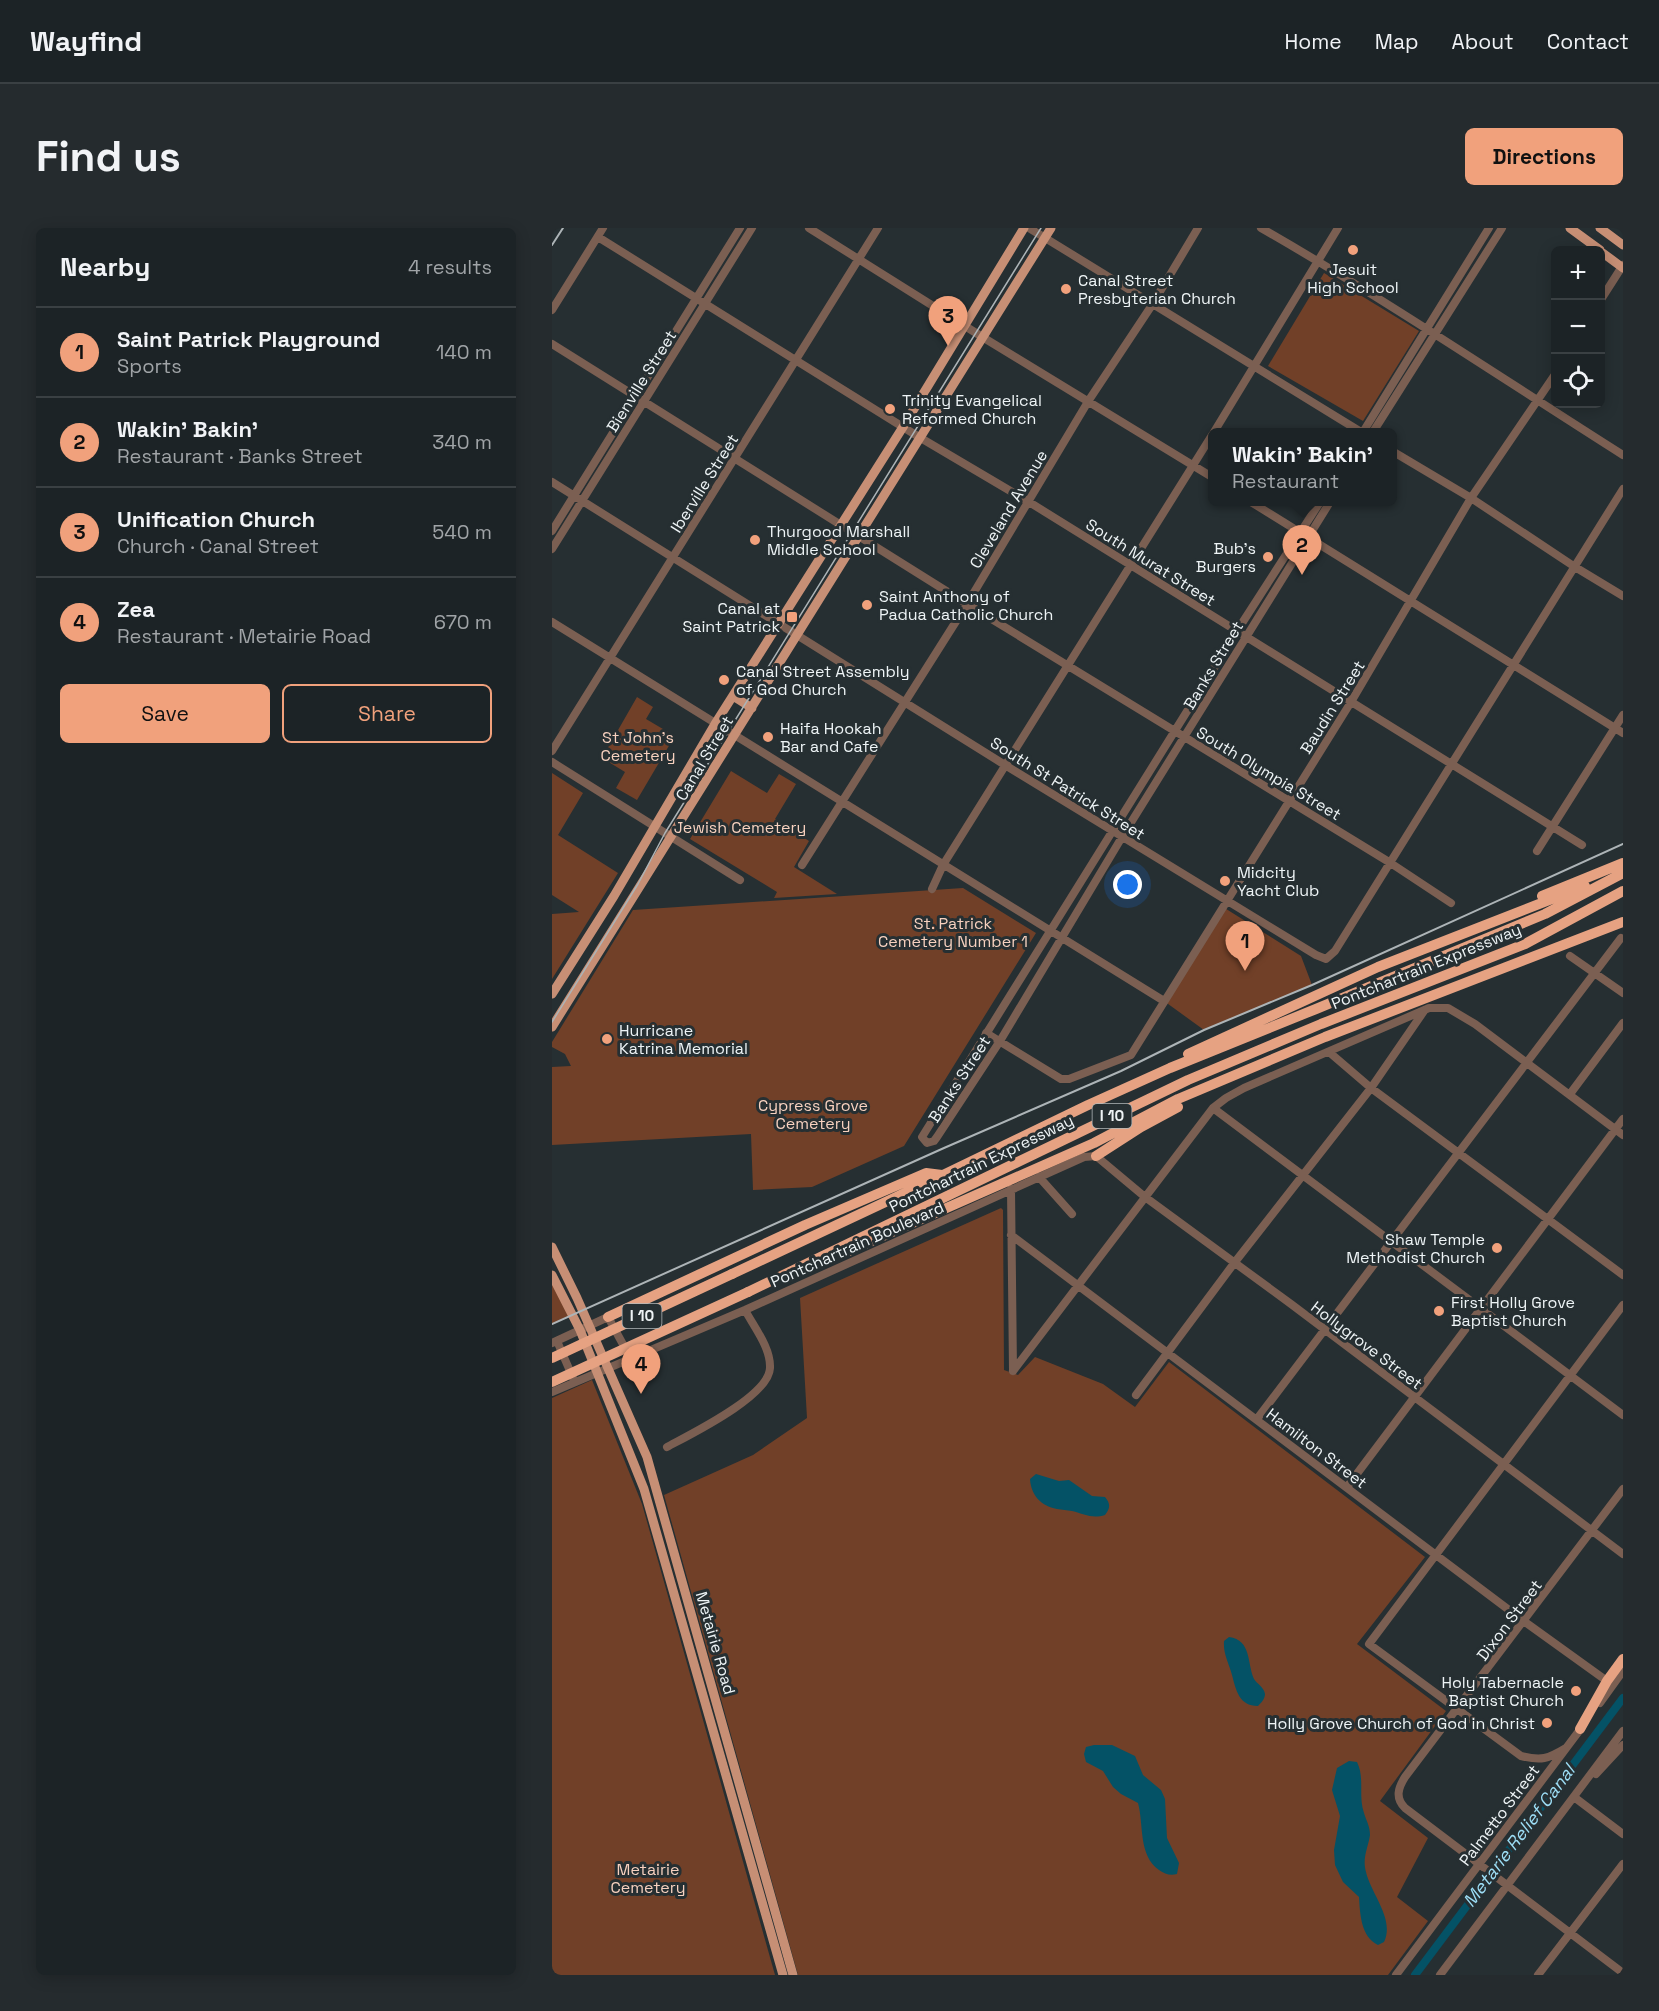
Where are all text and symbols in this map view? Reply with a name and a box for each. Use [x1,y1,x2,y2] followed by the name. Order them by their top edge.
[30,23,142,59] text: Wayfind
[1284,28,1342,55] text: Home
[1375,28,1419,55] text: Map
[1452,28,1514,55] text: About
[1547,28,1629,55] text: Contact
[1465,128,1623,185] button: Directions
[36,130,181,183] text: Find us
[1346,243,1360,257] marker: Jesuit High School
[1551,246,1605,408] map controls
[1551,246,1605,300] button: +
[60,250,150,284] text: Nearby
[408,254,492,280] text: 4 results
[1307,259,1399,298] place label: Jesuit High School
[1078,270,1236,309] place label: Canal Street Presbyterian Church
[1059,282,1073,296] marker: Canal Street Presbyterian Church
[928,296,968,346] pin: 3
[1551,300,1605,354] button: −
[117,325,380,353] text: Saint Patrick Playground
[602,326,681,436] street label: Bienville Street
[75,339,84,365] text: 1
[436,339,492,365] text: 140 m
[117,353,182,379] text: Sports
[1551,354,1605,408] button: locate
[902,390,1042,429] place label: Trinity Evangelical Reformed Church
[883,402,897,416] marker: Trinity Evangelical Reformed Church
[117,415,258,443] text: Wakin' Bakin'
[1208,428,1397,506] popup
[74,429,85,455] text: 2
[432,429,492,455] text: 340 m
[666,430,743,537] street label: Iberville Street
[1232,440,1373,468] text: Wakin' Bakin'
[117,443,363,469] text: Restaurant · Banks Street
[965,446,1052,572] street label: Cleveland Avenue
[1232,468,1339,494] text: Restaurant
[117,505,315,533] text: Unification Church
[1082,514,1220,611] street label: South Murat Street
[73,519,86,545] text: 3
[432,519,492,545] text: 540 m
[767,521,910,560] place label: Thurgood Marshall Middle School
[1282,526,1322,575] pin: 2
[117,533,319,559] text: Church · Canal Street
[748,533,762,547] marker: Thurgood Marshall Middle School
[1196,538,1256,577] place label: Bub's Burgers
[1261,550,1275,564] marker: Bub's Burgers
[879,586,1053,625] place label: Saint Anthony of Padua Catholic Church
[117,595,155,623] text: Zea
[682,598,780,637] place label: Canal at Saint Patrick
[860,598,874,612] marker: Saint Anthony of Padua Catholic Church
[73,609,86,635] text: 4
[434,609,492,635] text: 670 m
[785,610,799,624] marker: Canal at Saint Patrick
[1179,617,1248,713] street label: Banks Street
[117,623,371,649] text: Restaurant · Metairie Road
[1295,657,1370,758] street label: Baudin Street
[736,661,910,700] place label: Canal Street Assembly of God Church
[717,673,731,687] marker: Canal Street Assembly of God Church
[60,684,270,743] button: Save
[282,684,492,743] button: Share
[671,712,738,805] street label: Canal Street
[780,718,882,757] place label: Haifa Hookah Bar and Cafe
[1192,722,1345,825] street label: South Olympia Street
[600,727,676,766] park label: St John's Cemetery
[761,730,775,744] marker: Haifa Hookah Bar and Cafe
[986,732,1149,845] street label: South St Patrick Street
[674,817,806,838] park label: Jewish Cemetery
[1237,862,1319,901] place label: Midcity Yacht Club
[1113,870,1142,899] your location
[1218,874,1232,888] marker: Midcity Yacht Club
[878,913,1028,952] park label: St. Patrick Cemetery Number 1
[1328,919,1524,1014] street label: Pontchartrain Expressway
[1226,922,1264,971] pin: 1
[619,1020,748,1059] place label: Hurricane Katrina Memorial
[600,1032,614,1046] marker: Hurricane Katrina Memorial
[924,1032,995,1127] street label: Banks Street
[758,1095,868,1134] park label: Cypress Grove Cemetery
[1092,1104,1132,1128] road number: I 10
[885,1110,1077,1217] street label: Pontchartrain Expressway
[767,1197,947,1292] street label: Pontchartrain Boulevard
[1346,1229,1485,1268] place label: Shaw Temple Methodist Church
[1490,1241,1504,1255] marker: Shaw Temple Methodist Church
[1451,1292,1575,1331] place label: First Holly Grove Baptist Church
[1307,1297,1427,1394] street label: Hollygrove Street
[622,1304,662,1328] road number: I 10
[1432,1304,1446,1318] marker: First Holly Grove Baptist Church
[622,1344,661,1394] pin: 4
[1262,1404,1371,1493] street label: Hamilton Street
[1472,1576,1547,1665] street label: Dixon Street
[691,1589,740,1697] street label: Metairie Road
[1441,1672,1564,1711] place label: Holy Tabernacle Baptist Church
[1569,1684,1583,1698] marker: Holy Tabernacle Baptist Church
[1267,1713,1535,1734] place label: Holly Grove Church of God in Christ
[1540,1716,1554,1730] marker: Holly Grove Church of God in Christ
[1458,1758,1581,1911] water label: Metarie Relief Canal
[1455,1761,1544,1870] street label: Palmetto Street
[610,1859,686,1898] park label: Metairie Cemetery

